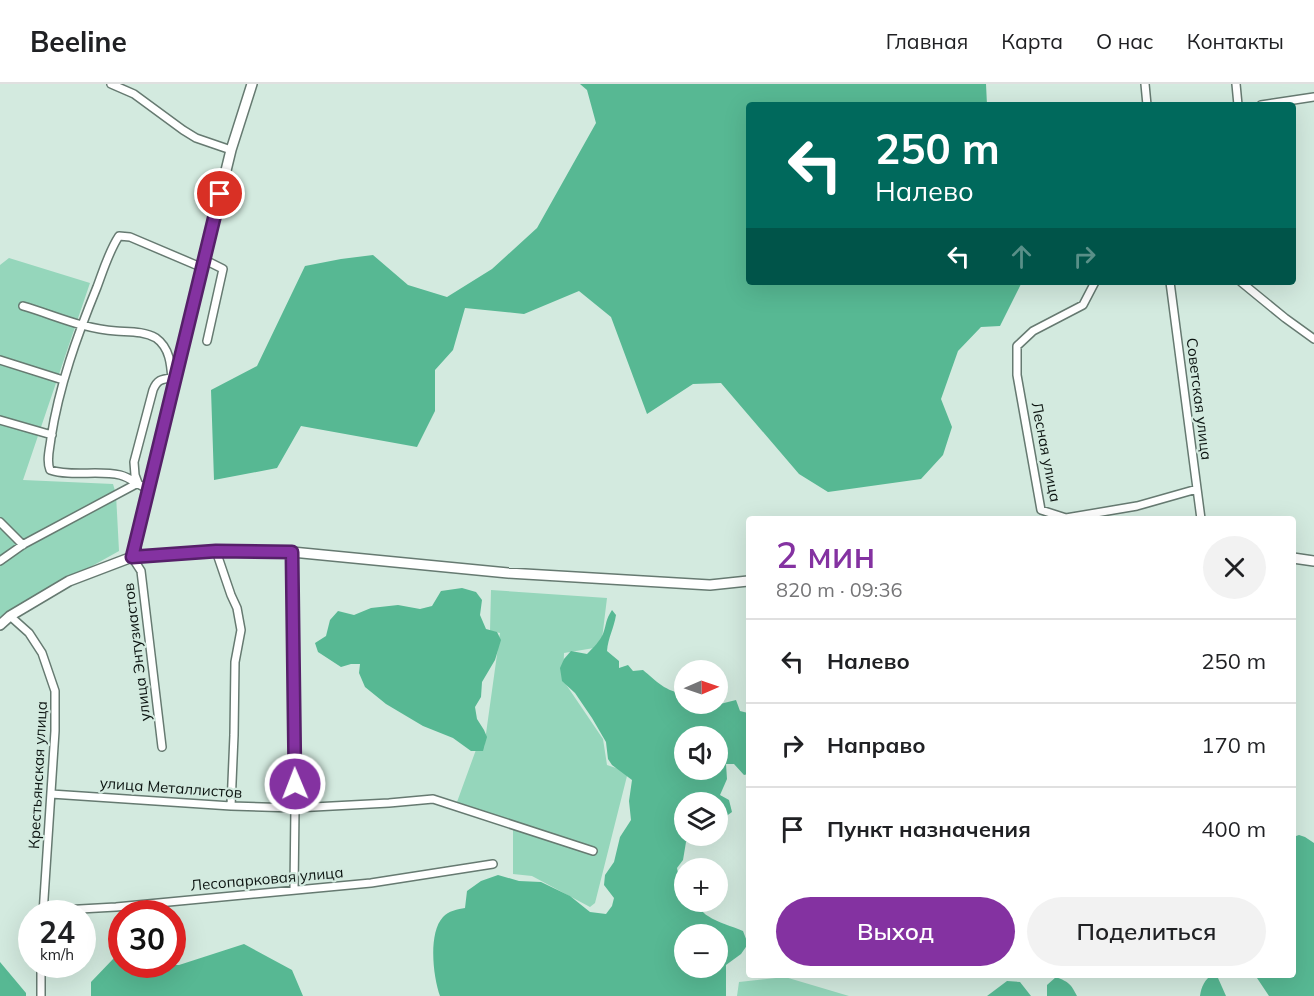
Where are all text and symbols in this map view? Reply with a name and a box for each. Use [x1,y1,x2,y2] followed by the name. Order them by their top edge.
[30,24,127,59] text: Beeline
[886,28,968,54] text: Главная
[1001,28,1063,54] text: Карта
[1096,28,1154,54] text: О нас
[1187,28,1284,54] text: Контакты
[875,122,1000,175] text: 250 m
[776,126,854,204] icon: left
[194,168,245,219] pin
[875,174,974,208] text: Налево
[203,177,236,210] icon: arrive
[942,240,975,273] icon: left
[1005,240,1038,273] icon: ahead
[1068,240,1101,273] icon: right
[1183,337,1216,461] street label: Советская улица
[1028,400,1065,503] street label: Лесная улица
[776,532,875,577] text: 2 мин
[1203,536,1266,599] button: close
[776,577,902,602] text: 820 m · 09:36
[119,582,154,722] street label: улица Энтузиастов
[776,645,809,678] icon: left
[827,647,910,675] text: Налево
[1201,647,1266,675] text: 250 m
[674,660,728,714] north arrow
[674,660,728,978] map controls
[24,701,51,849] street label: Крестьянская улица
[674,726,728,780] button: sound
[776,729,809,762] icon: right
[827,731,925,759] text: Направо
[1201,731,1266,759] text: 170 m
[263,752,327,816] position arrow
[99,773,243,802] street label: улица Металлистов
[674,792,728,846] button: layers
[776,813,809,846] icon: arrive
[827,815,1031,843] text: Пункт назначения
[1201,815,1266,843] text: 400 m
[674,858,728,912] button: +
[190,862,344,895] street label: Лесопарковая улица
[776,897,1015,966] button: Выход
[1027,897,1266,966] button: Поделиться
[108,900,186,978] speed limit sign: 30
[39,913,75,951] text: 24
[674,924,728,978] button: −
[40,945,74,964] text: km/h

